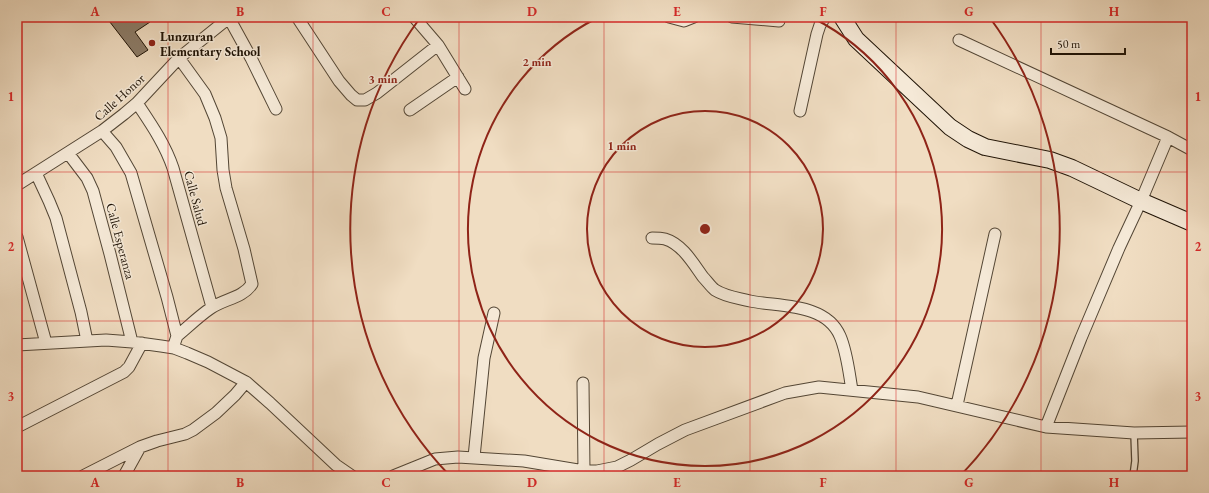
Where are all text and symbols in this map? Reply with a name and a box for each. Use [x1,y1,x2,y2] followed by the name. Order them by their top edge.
[89,3,100,20] text: A
[236,3,244,20] text: B
[381,3,391,20] text: C
[527,3,537,20] text: D
[673,3,681,20] text: E
[819,3,827,20] text: F
[964,3,974,20] text: G
[1109,3,1120,20] text: H
[160,28,261,60] place label: Lunzuran Elementary School
[1051,30,1125,56] scale bar
[1057,36,1081,52] text: 50 m
[147,38,157,48] marker: Lunzuran Elementary School
[522,54,552,70] text: 2 min
[90,70,149,125] street label: Calle Honor
[368,71,398,87] text: 3 min
[8,88,15,105] text: 1
[1195,88,1202,105] text: 1
[607,138,637,154] text: 1 min
[180,169,211,228] street label: Calle Salud
[102,201,139,282] street label: Calle Esperanza
[698,222,712,236] centre of rings
[8,238,15,255] text: 2
[1195,238,1202,255] text: 2
[8,388,15,405] text: 3
[1195,388,1202,405] text: 3
[89,474,100,491] text: A
[236,474,244,491] text: B
[381,474,391,491] text: C
[527,474,537,491] text: D
[673,474,681,491] text: E
[819,474,827,491] text: F
[964,474,974,491] text: G
[1109,474,1120,491] text: H

